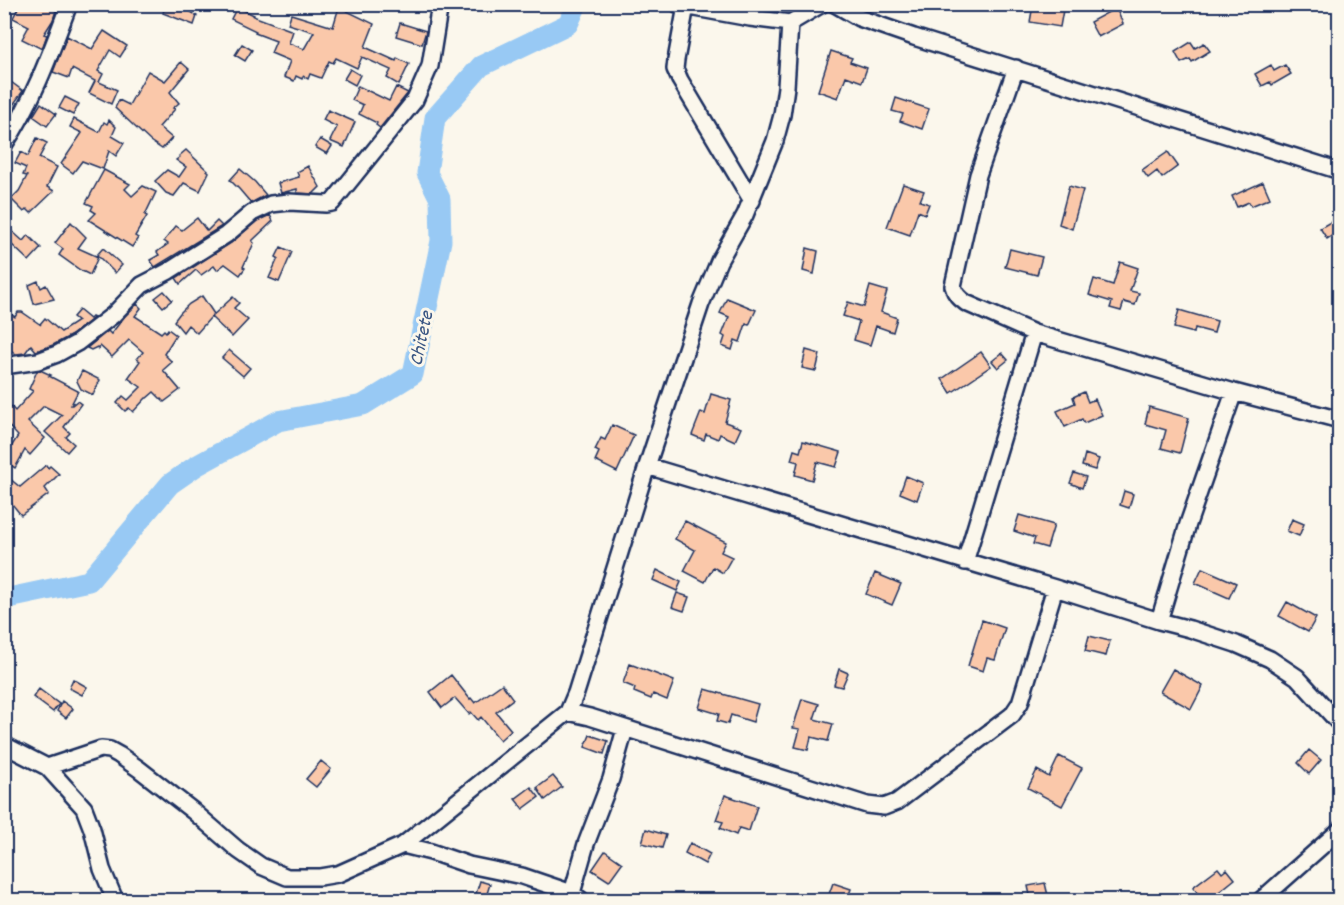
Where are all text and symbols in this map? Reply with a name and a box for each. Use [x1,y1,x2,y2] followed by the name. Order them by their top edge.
[404,308,443,368] water label: Chitete

